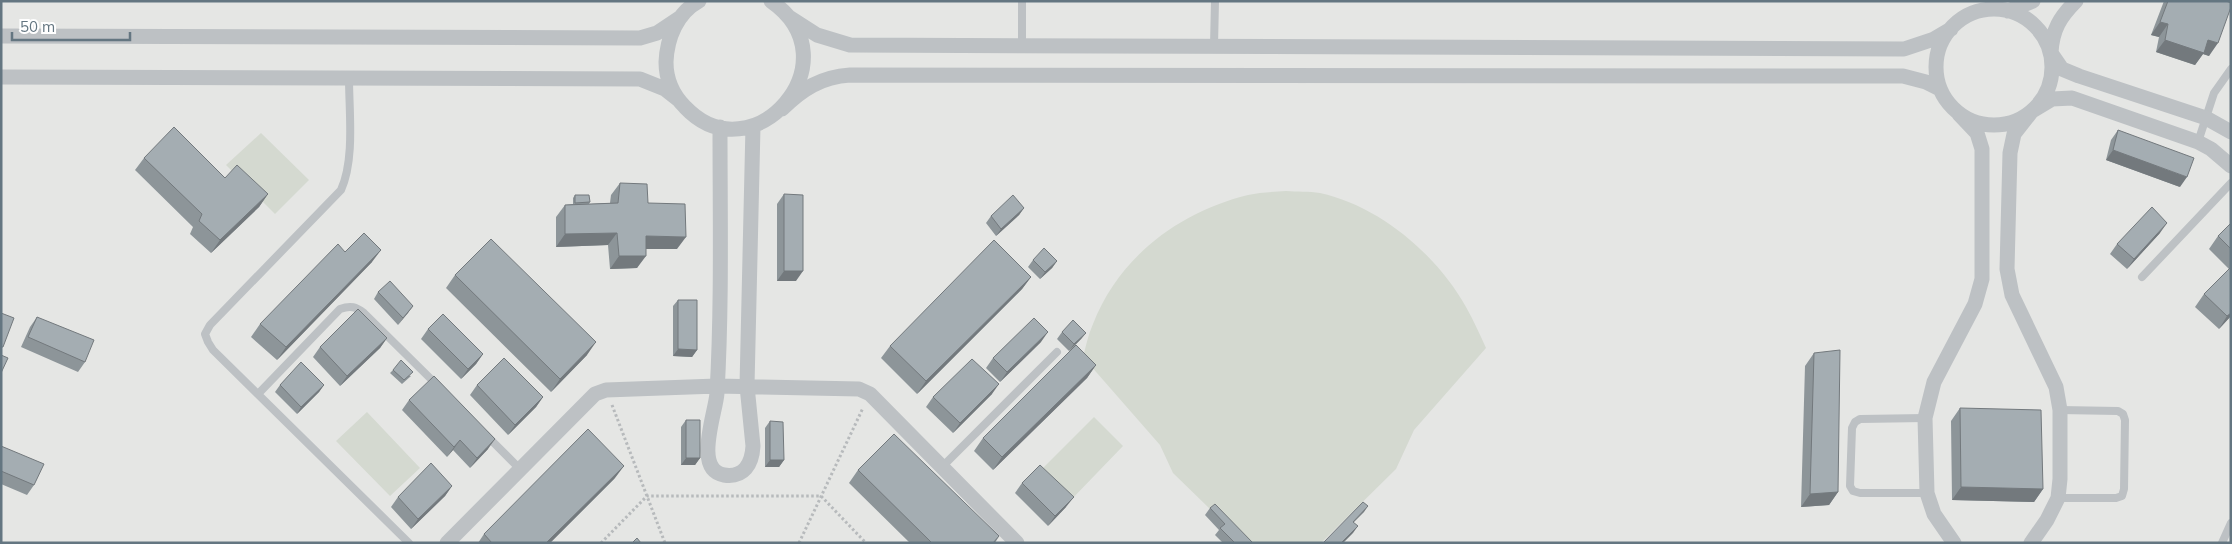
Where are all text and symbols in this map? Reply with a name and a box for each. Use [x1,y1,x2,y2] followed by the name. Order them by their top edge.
[12,10,130,42] scale bar
[20,17,55,36] text: 50 m

